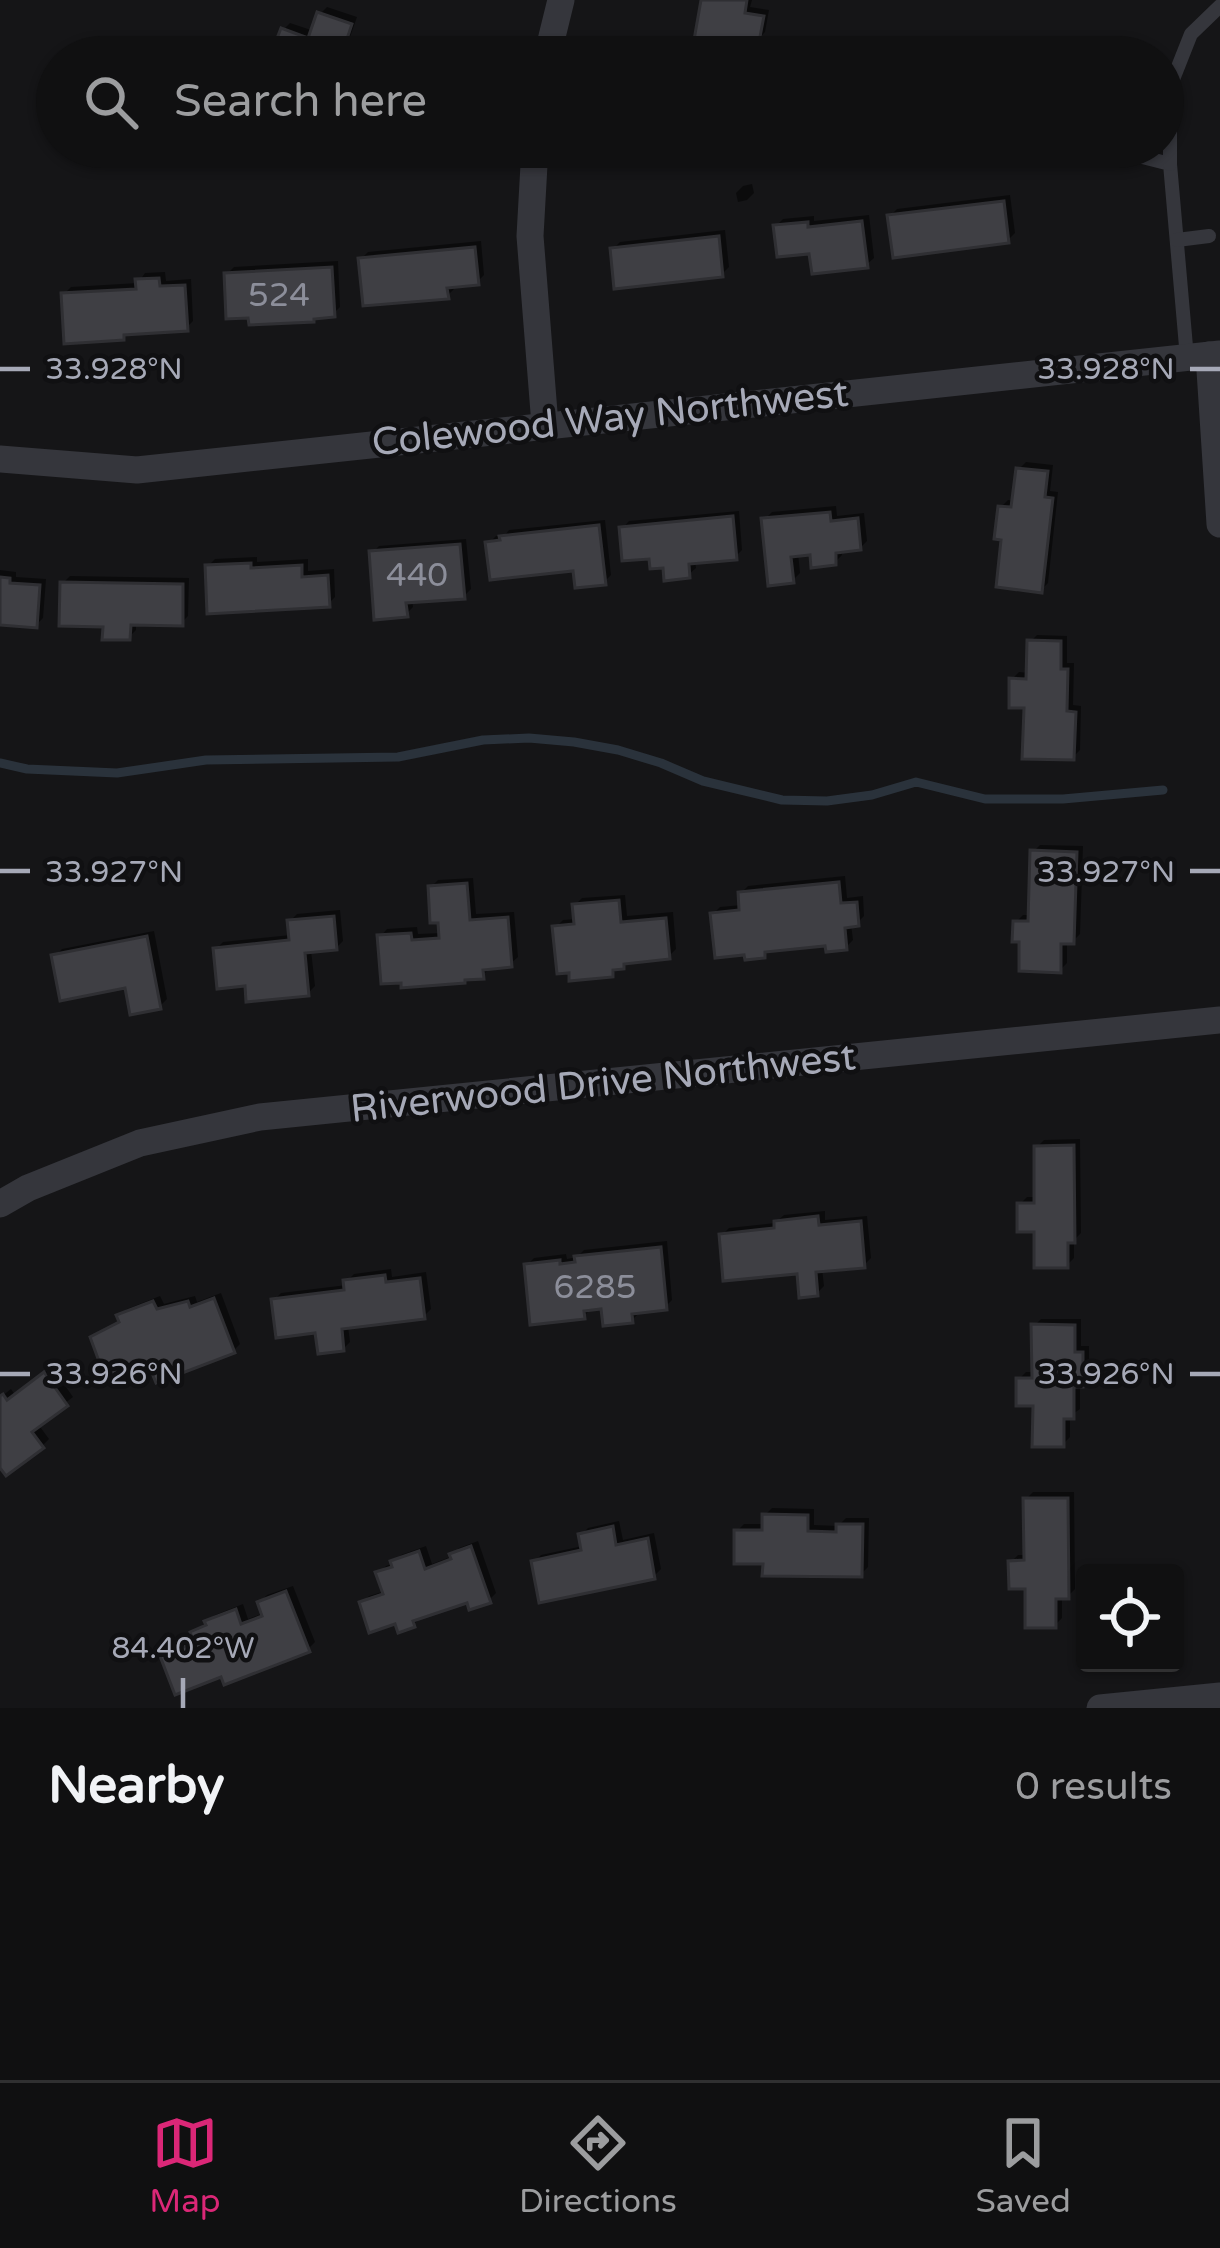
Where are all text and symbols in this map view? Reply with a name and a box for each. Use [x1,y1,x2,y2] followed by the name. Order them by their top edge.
[36,36,1184,168] search box
[78,69,144,135] icon: search
[174,75,427,129] text: Search here
[248,276,310,315] house number: 524
[45,351,183,388] text: 33.928°N
[1037,351,1175,388] text: 33.928°N
[369,370,851,466] street label: Colewood Way Northwest
[386,556,448,595] house number: 440
[45,854,183,891] text: 33.927°N
[1037,854,1175,891] text: 33.927°N
[348,1033,858,1133] street label: Riverwood Drive Northwest
[554,1268,636,1307] house number: 6285
[45,1356,183,1393] text: 33.926°N
[1037,1356,1175,1393] text: 33.926°N
[1076,1564,1184,1672] map controls
[1076,1564,1184,1672] button: locate
[111,1630,255,1667] text: 84.402°W
[48,1755,225,1817] text: Nearby
[1015,1763,1172,1810] text: 0 results
[149,2110,221,2221] tab: Map
[519,2110,677,2221] tab: Directions
[975,2110,1071,2221] tab: Saved

